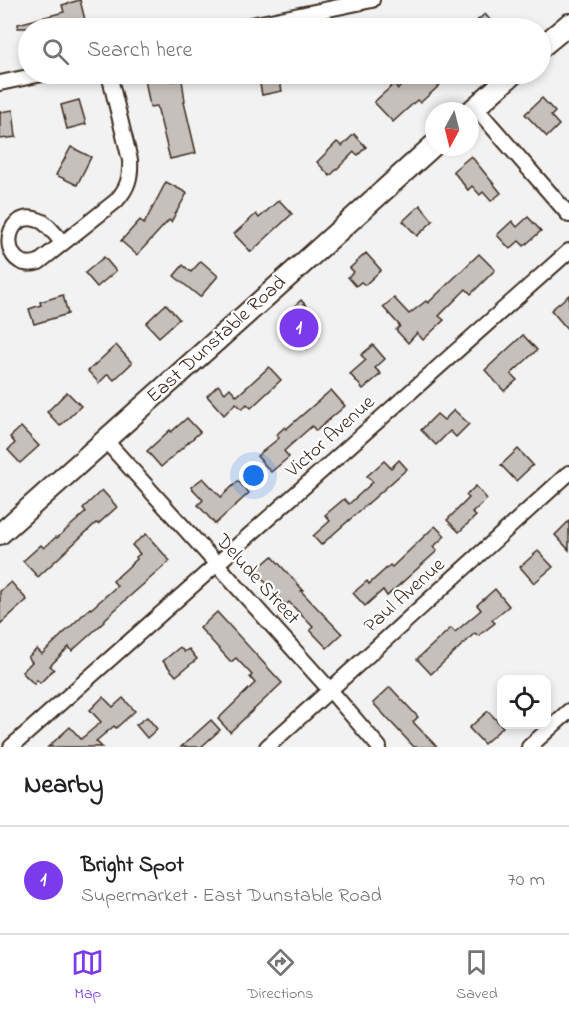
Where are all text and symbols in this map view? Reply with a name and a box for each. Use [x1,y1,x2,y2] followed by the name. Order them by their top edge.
[18,18,551,84] search box
[39,35,72,68] icon: search
[87,35,192,67] text: Search here
[425,102,479,156] north arrow
[141,269,293,411] street label: East Dunstable Road
[280,306,318,350] pin: 1
[279,389,382,486] street label: Victor Avenue
[239,461,268,490] your location
[207,527,306,632] street label: Delude Street
[358,552,452,640] street label: Paul Avenue
[497,675,551,729] map controls
[497,675,551,729] button: locate
[24,767,103,805] text: Nearby
[81,850,184,882] text: Bright Spot
[40,866,47,895] text: 1
[508,866,545,895] text: 70 m
[81,882,382,911] text: Supermarket · East Dunstable Road
[71,946,104,1006] tab: Map
[247,946,313,1006] tab: Directions
[456,946,498,1006] tab: Saved

